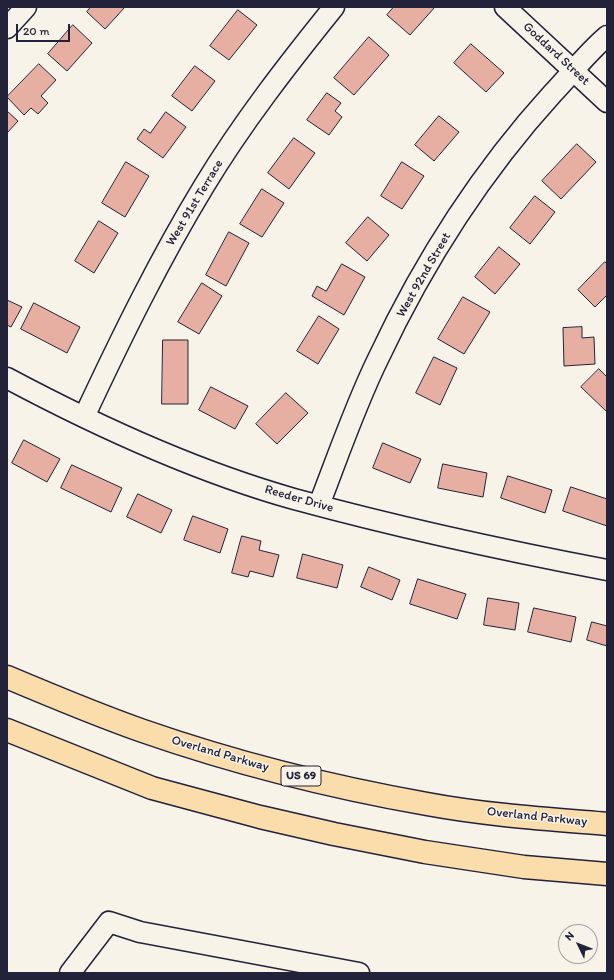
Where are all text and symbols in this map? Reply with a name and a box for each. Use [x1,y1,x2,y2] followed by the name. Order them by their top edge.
[18,16,72,42] scale bar
[519,19,593,89] street label: Goddard Street
[23,24,50,38] text: 20 m
[163,157,227,249] street label: West 91st Terrace
[393,230,455,320] street label: West 92nd Street
[263,482,335,516] street label: Reeder Drive
[169,733,271,775] street label: Overland Parkway
[281,766,321,786] road number: US 69
[486,804,588,830] street label: Overland Parkway
[558,924,598,964] north arrow
[562,929,577,943] text: N

